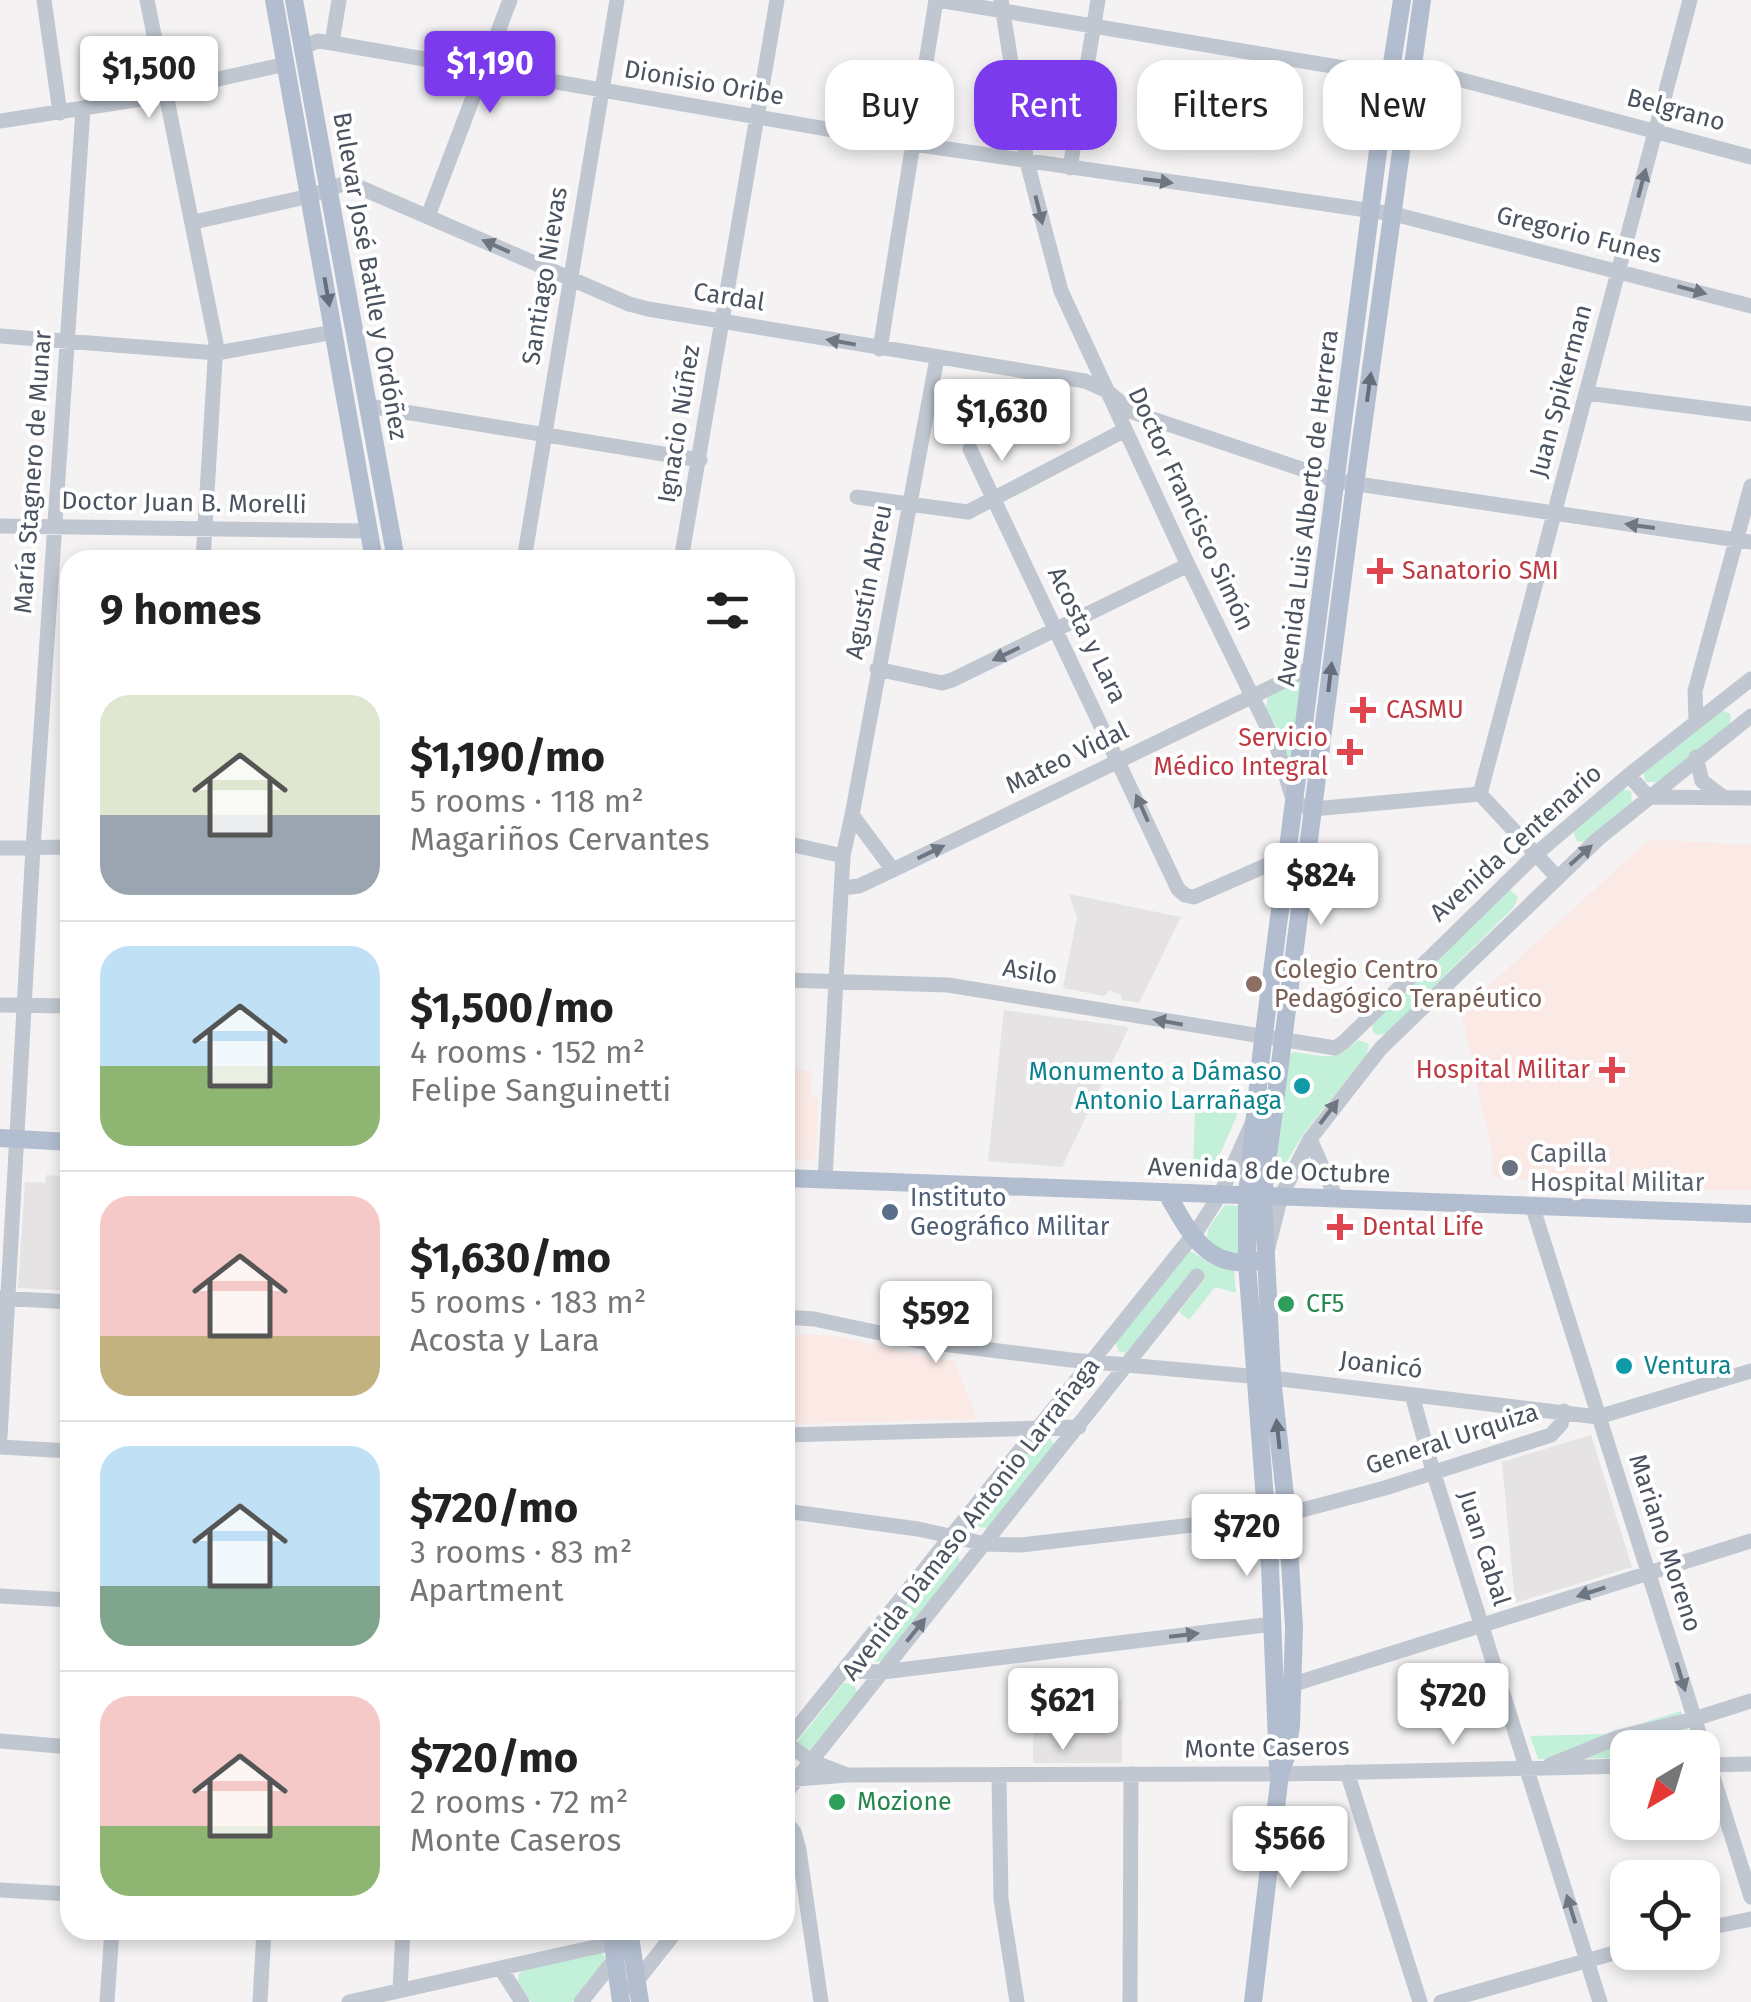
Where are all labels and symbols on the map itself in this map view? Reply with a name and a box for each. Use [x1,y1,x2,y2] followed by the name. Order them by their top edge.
[409,31,571,116] pin: $1,190
[68,36,230,121] pin: $1,500
[622,54,786,112] street label: Dionisio Oribe
[1623,82,1729,138] street label: Belgrano
[326,110,414,442] street label: Bulevar José Batlle y Ordóñez
[1635,167,1651,198] one-way arrow
[1143,173,1175,189] one-way arrow
[516,185,574,367] street label: Santiago Nievas
[1032,195,1047,226] one-way arrow
[1493,200,1665,270] street label: Gregorio Funes
[481,238,511,254] one-way arrow
[320,277,335,308] one-way arrow
[691,277,767,317] street label: Cardal
[1677,283,1708,299] one-way arrow
[1523,301,1599,481] street label: Juan Spikerman
[1271,328,1345,688] street label: Avenida Luis Alberto de Herrera
[8,329,58,615] street label: María Stagnero de Munar
[824,334,856,349] one-way arrow
[652,343,706,505] street label: Ignacio Núñez
[1362,371,1378,403] one-way arrow
[921,379,1083,464] pin: $1,630
[1121,382,1261,636] street label: Doctor Francisco Simón
[61,486,307,520] street label: Doctor Juan B. Morelli
[839,502,899,662] street label: Agustín Abreu
[1624,518,1656,534] one-way arrow
[1402,556,1559,586] place label: Sanatorio SMI
[1367,558,1393,584] marker: Sanatorio SMI
[1041,562,1133,708] street label: Acosta y Lara
[991,645,1020,662] one-way arrow
[1322,661,1338,693] one-way arrow
[1386,695,1464,725] place label: CASMU
[1350,697,1376,723] marker: CASMU
[1001,715,1133,801] street label: Mateo Vidal
[1153,723,1328,782] place label: Servicio Médico Integral
[1337,739,1363,765] marker: Servicio Médico Integral
[1424,758,1608,928] street label: Avenida Centenario
[1134,794,1150,823] one-way arrow
[917,843,946,860] one-way arrow
[1262,843,1380,928] pin: $824
[1569,844,1593,867] one-way arrow
[1001,953,1059,991] street label: Asilo
[1274,955,1542,1014] place label: Colegio Centro Pedagógico Terapéutico
[1243,973,1265,995] marker: Colegio Centro Pedagógico Terapéutico
[1152,1014,1183,1029] one-way arrow
[1416,1055,1590,1085] place label: Hospital Militar
[1028,1057,1282,1116] place label: Monumento a Dámaso Antonio Larrañaga
[1599,1057,1625,1083] marker: Hospital Militar
[1291,1075,1313,1097] marker: Monumento a Dámaso Antonio Larrañaga
[1319,1099,1339,1125] one-way arrow
[1530,1139,1705,1198] place label: Capilla Hospital Militar
[1147,1152,1391,1190] street label: Avenida 8 de Octubre
[1499,1157,1521,1179] marker: Capilla Hospital Militar
[910,1183,1110,1242] place label: Instituto Geográfico Militar
[879,1201,901,1223] marker: Instituto Geográfico Militar
[1362,1212,1484,1242] place label: Dental Life
[1327,1214,1353,1240] marker: Dental Life
[877,1281,995,1366] pin: $592
[1306,1289,1344,1319] place label: CF5
[1275,1293,1297,1315] marker: CF5
[1338,1345,1424,1385] street label: Joanicó
[1644,1351,1732,1381] place label: Ventura
[836,1352,1106,1686] street label: Avenida Dámaso Antonio Larrañaga
[1613,1355,1635,1377] marker: Ventura
[1362,1397,1542,1481] street label: General Urquiza
[1270,1418,1286,1450] one-way arrow
[1622,1450,1708,1636] street label: Mariano Moreno
[1451,1486,1517,1610] street label: Juan Cabal
[1188,1494,1306,1579] pin: $720
[1576,1585,1606,1600] one-way arrow
[905,1618,926,1643] one-way arrow
[1169,1626,1201,1642] one-way arrow
[1674,1662,1689,1693] one-way arrow
[1394,1663,1512,1748] pin: $720
[1004,1668,1122,1753] pin: $621
[1610,1730,1720,1840] north arrow
[1184,1732,1350,1764] street label: Monte Caseros
[857,1787,952,1817] place label: Mozione
[826,1791,848,1813] marker: Mozione
[1231,1806,1349,1891] pin: $566
[1562,1894,1577,1924] one-way arrow

